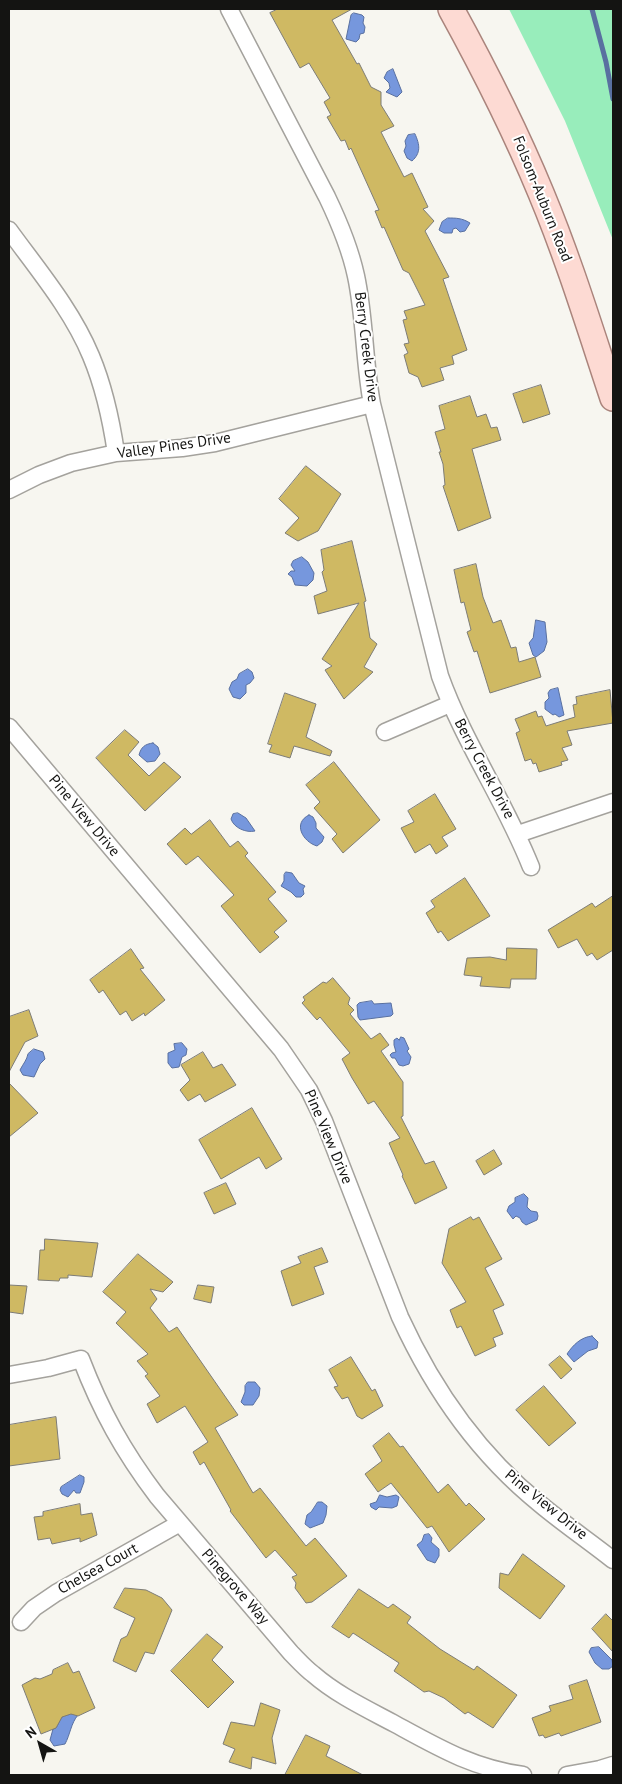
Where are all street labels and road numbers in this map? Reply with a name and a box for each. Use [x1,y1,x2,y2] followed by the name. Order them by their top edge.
[509,133,575,265] street label: Folsom-Auburn Road
[350,291,382,403] street label: Berry Creek Drive
[116,429,232,463] street label: Valley Pines Drive
[450,716,518,822] street label: Berry Creek Drive
[45,772,123,860] street label: Pine View Drive
[300,1087,356,1187] street label: Pine View Drive
[501,1466,591,1544] street label: Pine View Drive
[55,1540,141,1598] street label: Chelsea Court
[197,1546,273,1628] street label: Pinegrove Way

